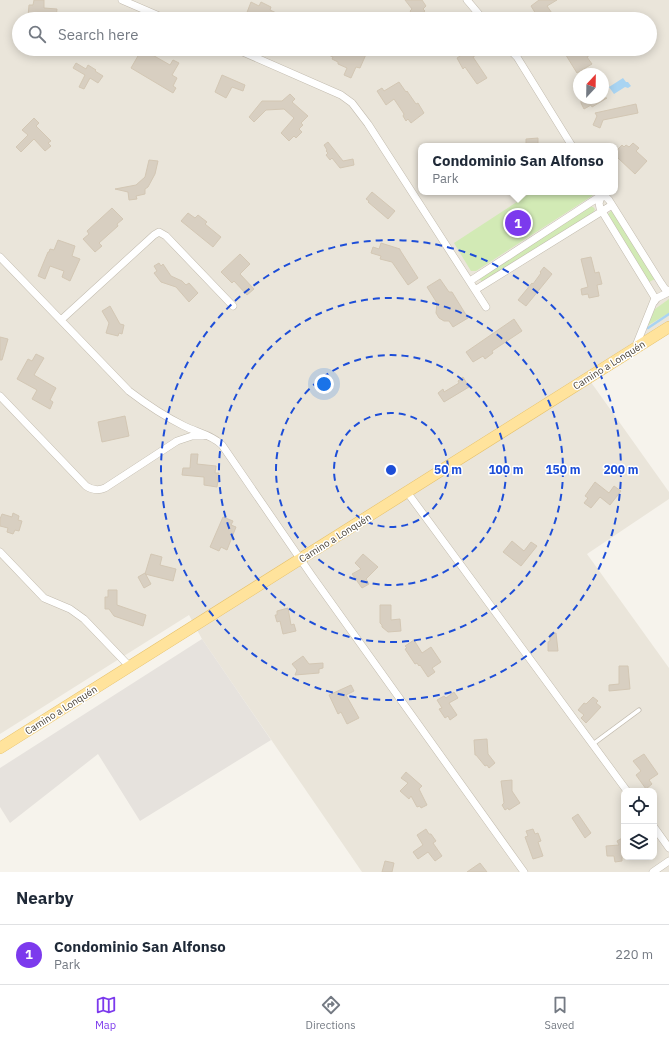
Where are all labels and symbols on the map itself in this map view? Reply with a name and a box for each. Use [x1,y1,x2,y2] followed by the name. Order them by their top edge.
[573,68,609,104] north arrow
[505,208,531,238] pin: 1
[570,338,648,392] street label: Camino a Lonquén
[314,374,334,394] your location
[434,462,462,477] text: 50 m
[488,462,524,477] text: 100 m
[545,462,581,477] text: 150 m
[603,462,639,477] text: 200 m
[384,463,398,477] centre of rings
[296,511,374,565] street label: Camino a Lonquén
[22,683,100,737] street label: Camino a Lonquén

